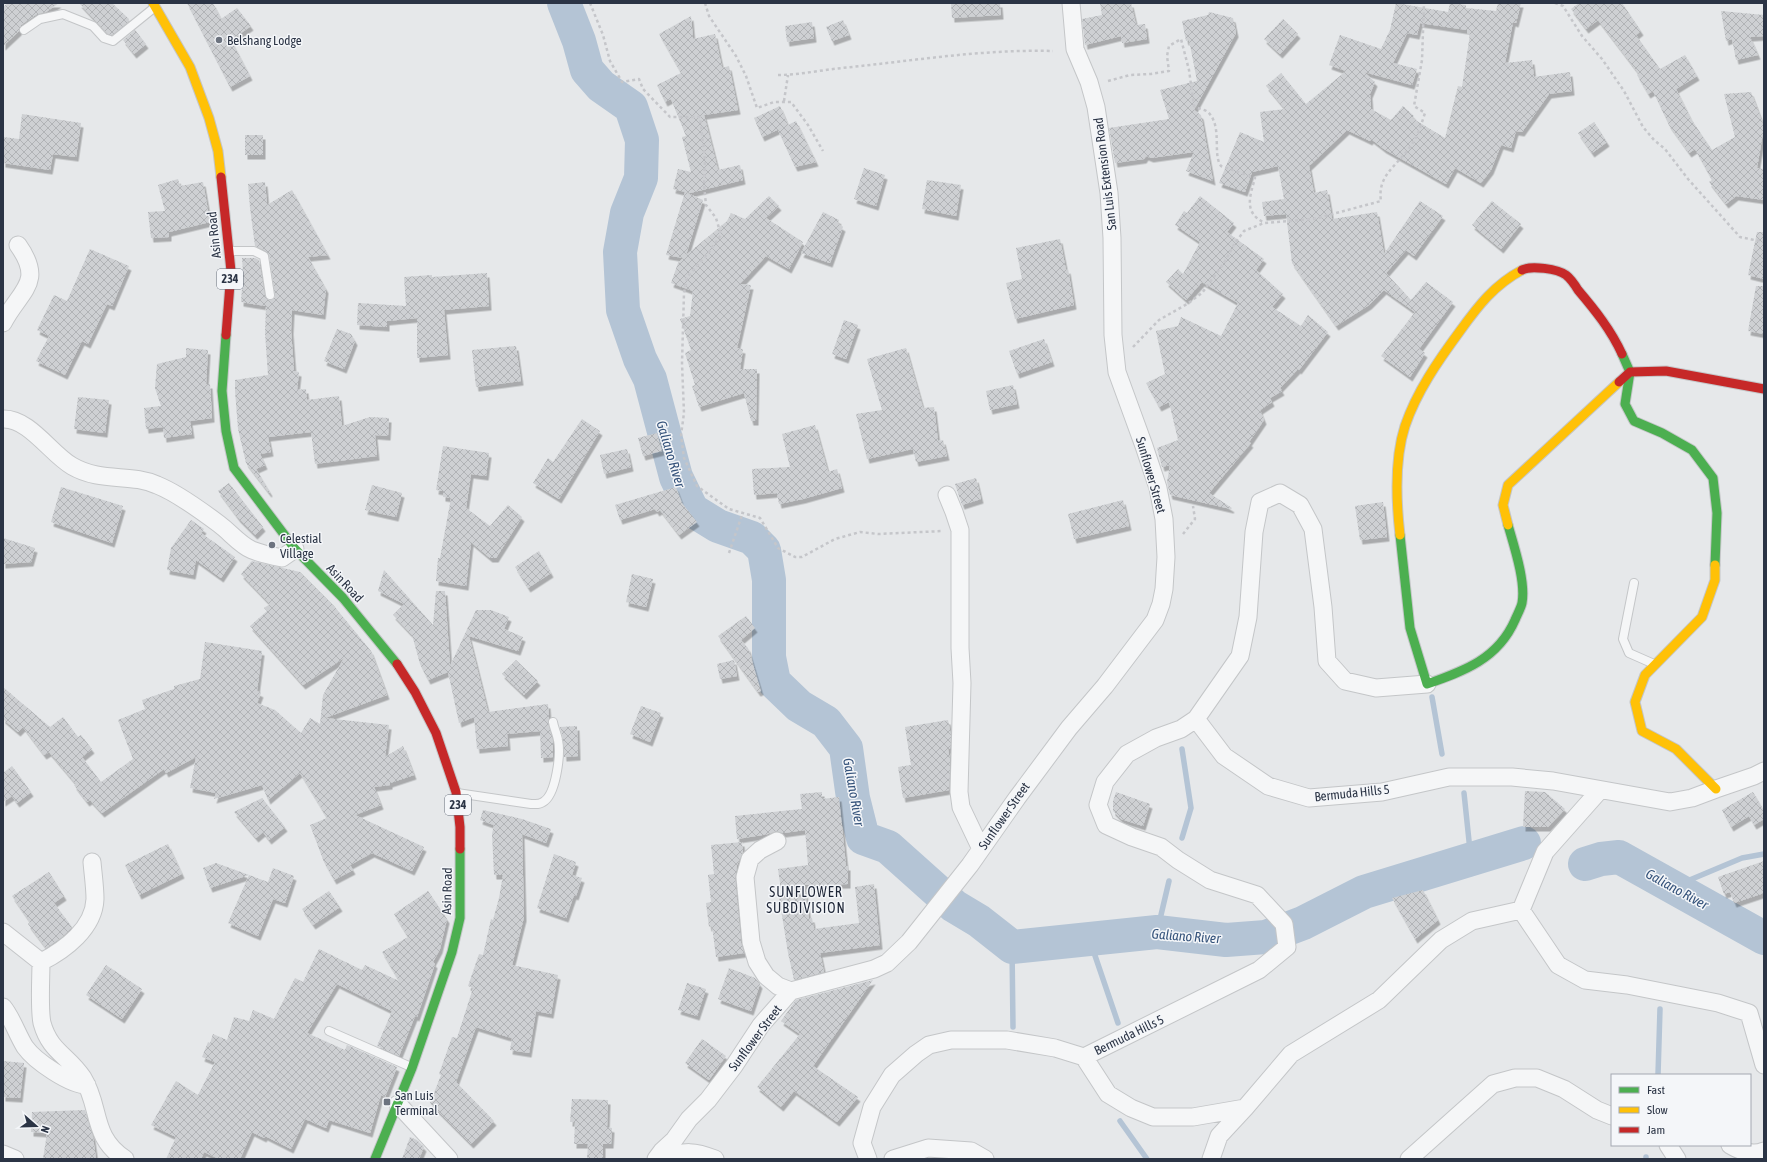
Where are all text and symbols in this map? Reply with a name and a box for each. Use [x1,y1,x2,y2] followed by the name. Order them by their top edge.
[227,33,302,48] place label: Belshang Lodge
[214,35,224,45] marker: Belshang Lodge
[1091,117,1119,231] street label: San Luis Extension Road
[204,211,224,259] street label: Asin Road
[217,269,243,289] road number: 234
[653,419,689,490] water label: Galiano River
[1133,435,1169,515] street label: Sunflower Street
[280,531,322,561] place label: Celestial Village
[267,540,277,550] marker: Celestial Village
[324,561,366,605] street label: Asin Road
[840,757,868,828] water label: Galiano River
[975,779,1033,852] street label: Sunflower Street
[1314,782,1390,804] street label: Bermuda Hills 5
[445,795,471,815] road number: 234
[1643,865,1712,913] water label: Galiano River
[439,867,455,915] street label: Asin Road
[766,884,846,916] district label: SUNFLOWER SUBDIVISION
[1151,926,1222,946] water label: Galiano River
[725,1002,785,1074] street label: Sunflower Street
[1092,1012,1166,1058] street label: Bermuda Hills 5
[1611,1074,1751,1146] legend
[1647,1083,1665,1097] text: Fast
[395,1088,438,1118] place label: San Luis Terminal
[382,1097,392,1107] marker: San Luis Terminal
[1647,1103,1668,1117] text: Slow
[16,1106,56,1146] north arrow
[1647,1123,1665,1137] text: Jam
[39,1124,52,1135] text: N

